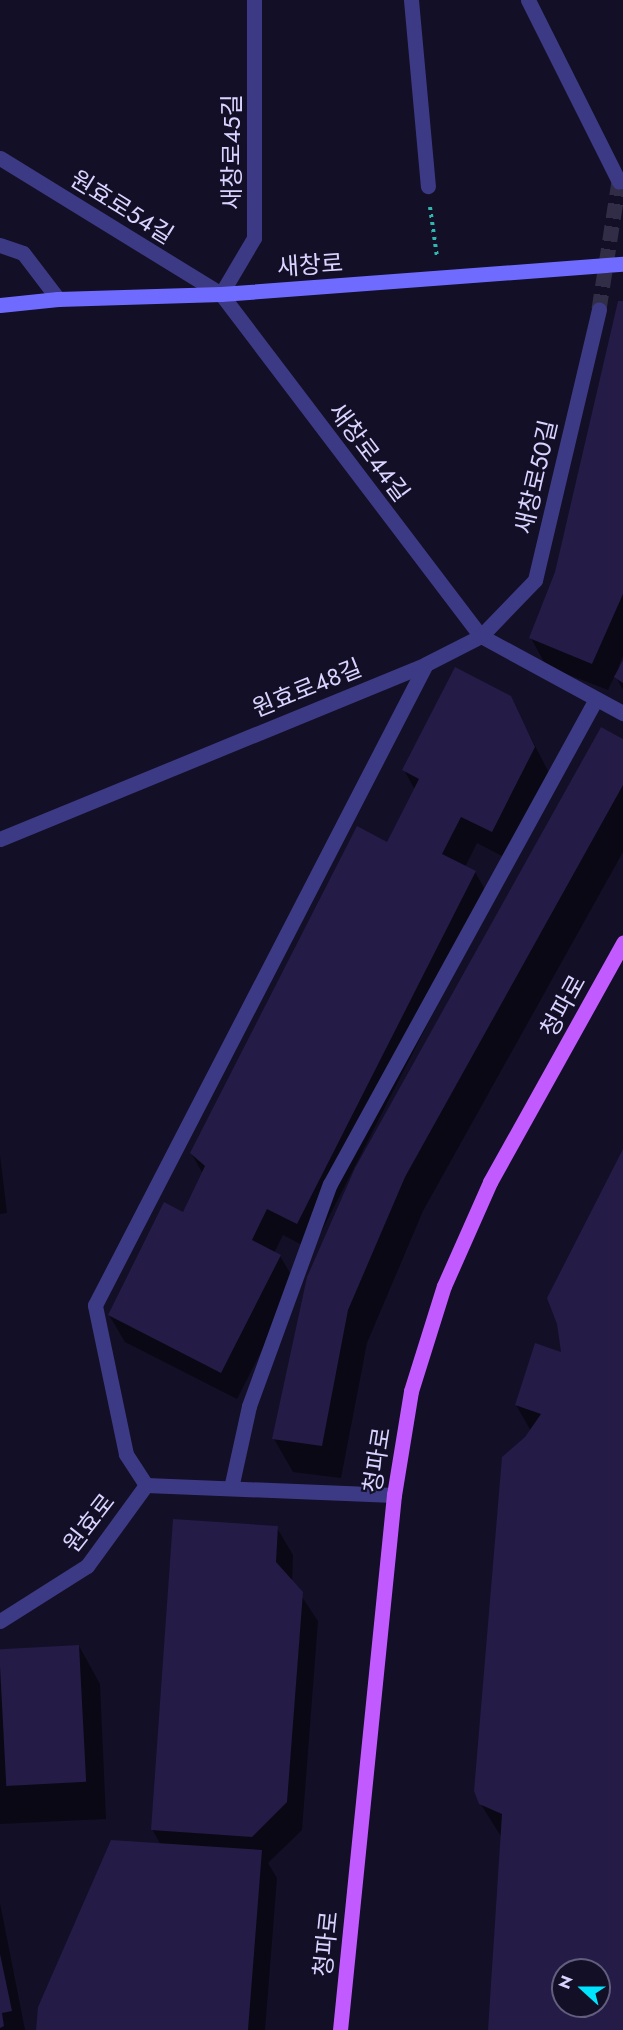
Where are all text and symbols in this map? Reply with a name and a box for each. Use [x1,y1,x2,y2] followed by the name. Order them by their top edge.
[218,94,246,210] street label: 새창로45길
[65,164,179,250] street label: 원효로54길
[276,248,344,282] street label: 새창로
[323,397,415,507] street label: 새창로44길
[509,417,563,537] street label: 새창로50길
[248,653,366,723] street label: 원효로48길
[534,970,592,1042] street label: 청파로
[358,1425,396,1495] street label: 청파로
[57,1488,121,1558] street label: 원효로
[308,1910,344,1978] street label: 청파로
[551,1958,611,2018] north arrow
[553,1972,579,1992] text: N

